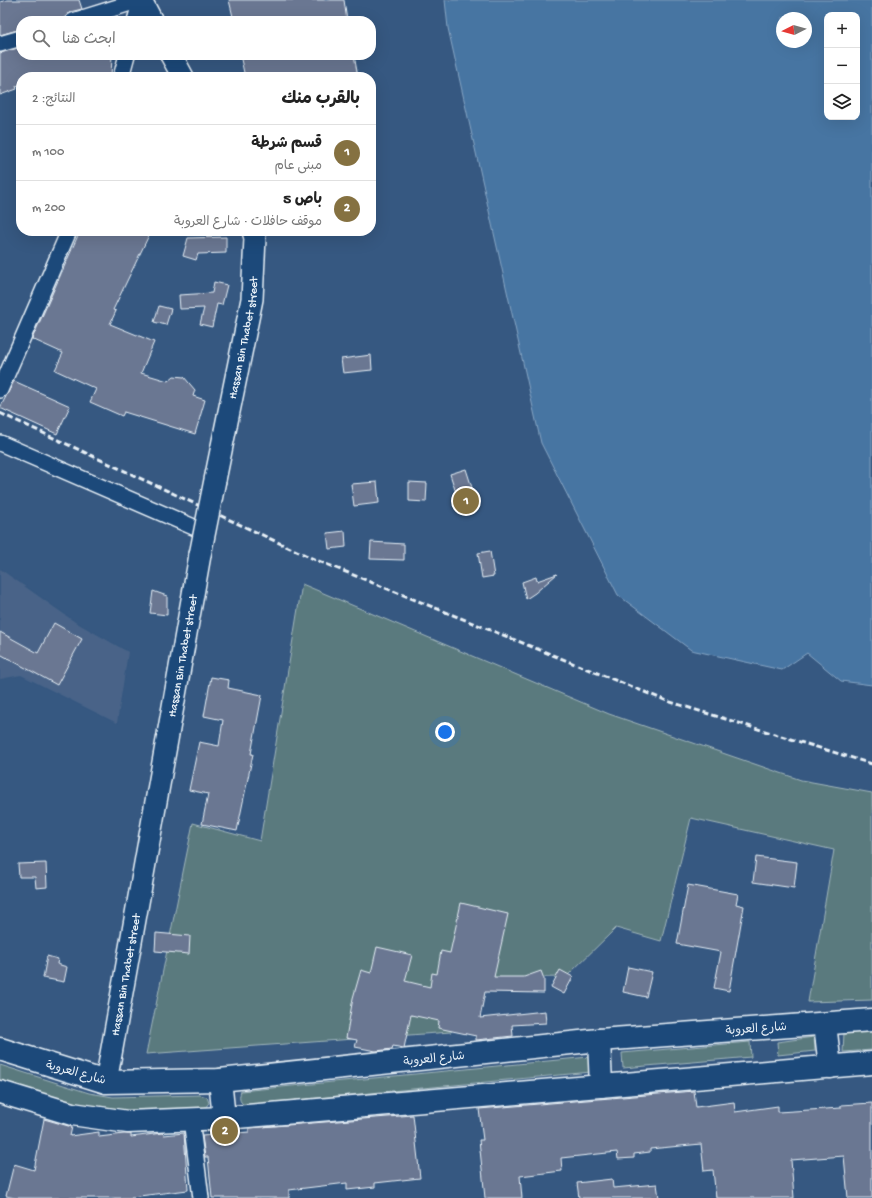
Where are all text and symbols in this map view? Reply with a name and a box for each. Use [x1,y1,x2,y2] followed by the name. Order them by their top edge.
[776,12,812,48] north arrow
[824,12,860,120] map controls
[824,12,860,48] button: +
[16,16,376,60] search box
[30,27,52,49] icon: search
[62,31,116,49] text: ابحث هنا
[824,48,860,84] button: −
[824,84,860,120] button: layers
[281,90,360,110] text: بالقرب منك
[32,92,76,107] text: النتائج: 2
[251,135,322,153] text: قسم شرطة
[32,145,64,160] text: 100 m
[344,145,350,160] text: 1
[274,159,322,174] text: مبنى عام
[283,191,322,209] text: باص 5
[32,201,65,216] text: 200 m
[344,201,350,216] text: 2
[174,215,322,230] text: موقف حافلات · شارع العروبة
[227,276,262,400] street label: Hassan Bin Thabet street
[453,486,479,516] pin: 1
[166,593,202,718] street label: Hassan Bin Thabet street
[435,722,455,742] your location
[109,912,145,1037] street label: Hassan Bin Thabet street
[725,1021,787,1039] street label: شارع العروبة
[403,1050,465,1070] street label: شارع العروبة
[44,1059,107,1089] street label: شارع العروبة
[212,1116,238,1146] pin: 2

